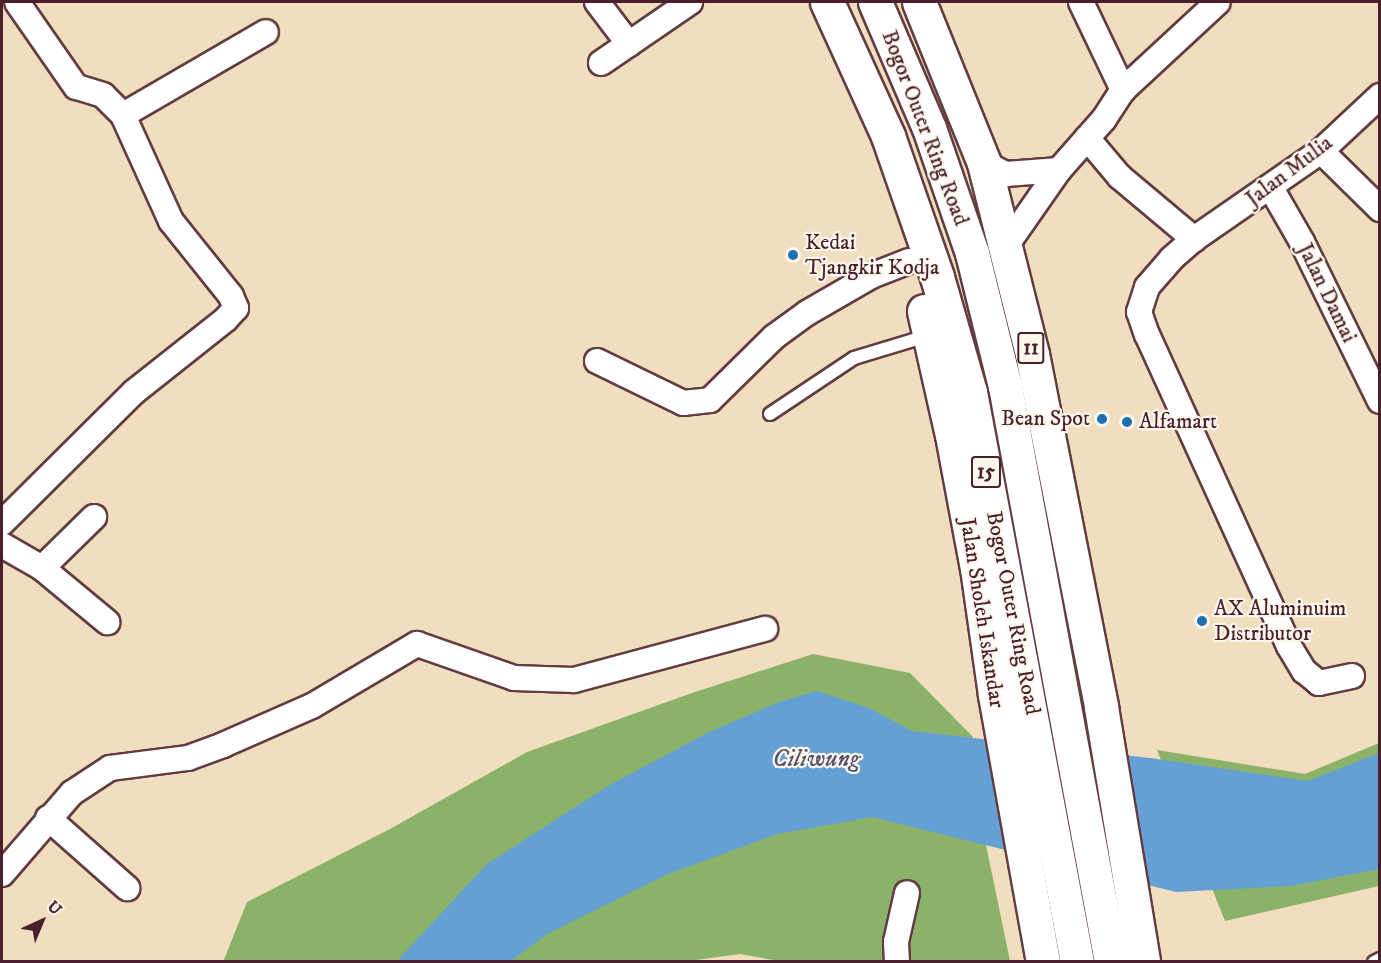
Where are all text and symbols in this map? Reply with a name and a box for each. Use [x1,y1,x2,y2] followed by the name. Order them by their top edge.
[876,27,974,229] street label: Bogor Outer Ring Road
[1240,130,1338,212] street label: Jalan Mulia
[805,229,939,280] place label: Kedai Tjangkir Kodja
[1292,239,1362,347] street label: Jalan Damai
[786,248,800,262] marker: Kedai Tjangkir Kodja
[1016,330,1046,366] road number: 11
[1001,406,1090,432] place label: Bean Spot
[1139,409,1217,435] place label: Alfamart
[1095,412,1109,426] marker: Bean Spot
[1120,415,1134,429] marker: Alfamart
[970,454,1002,490] road number: 15
[980,509,1046,717] street label: Bogor Outer Ring Road
[954,516,1010,710] street label: Jalan Sholeh Iskandar
[1214,595,1346,646] place label: AX Aluminuim Distributor
[1195,614,1209,628] marker: AX Aluminuim Distributor
[772,746,860,774] water label: Ciliwung
[12,891,72,951] north arrow
[43,897,66,920] text: U

